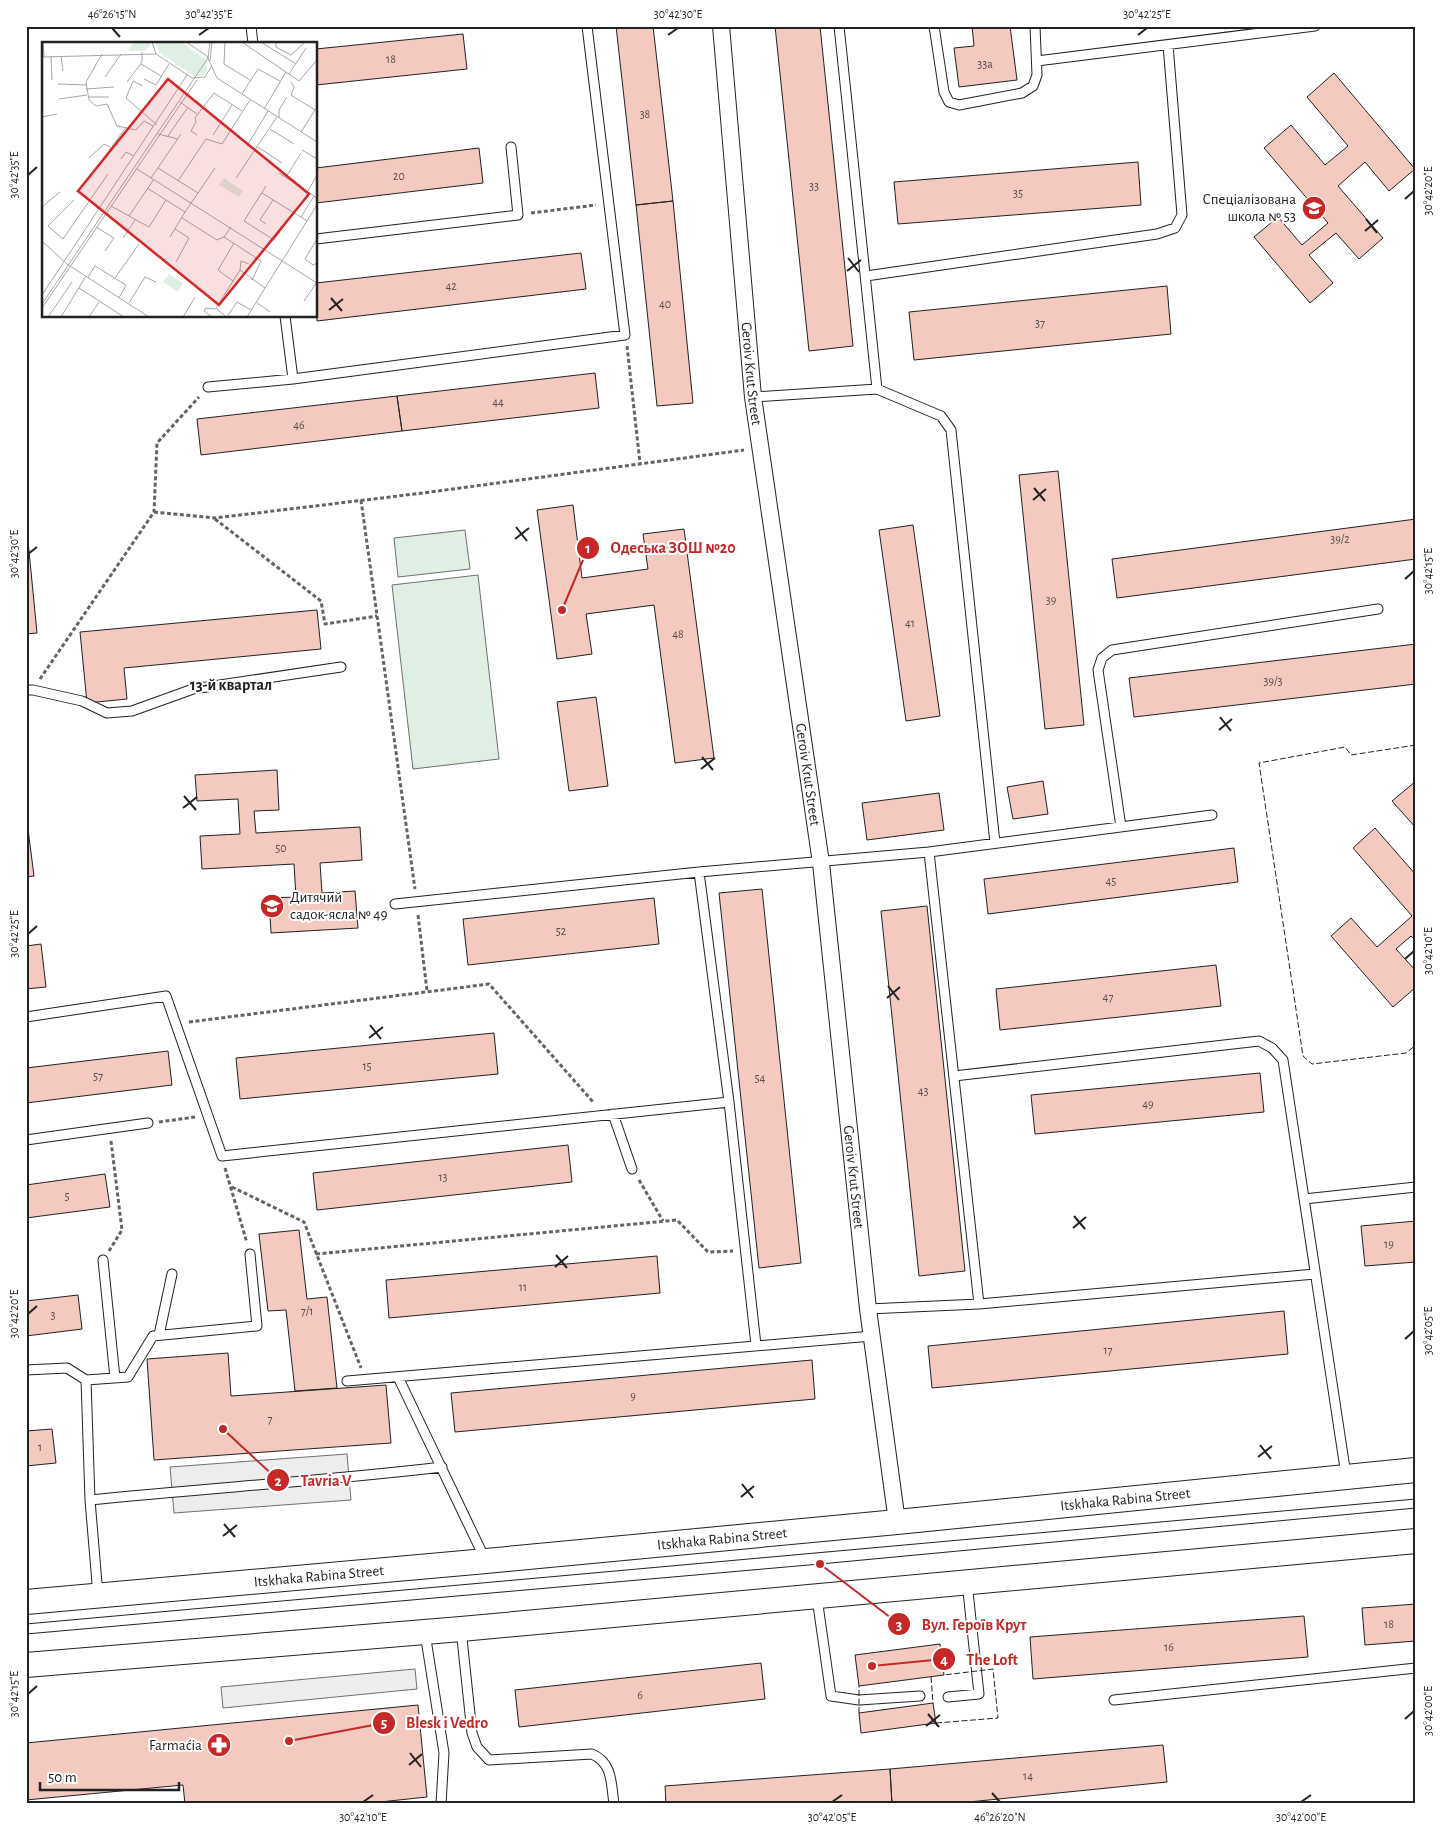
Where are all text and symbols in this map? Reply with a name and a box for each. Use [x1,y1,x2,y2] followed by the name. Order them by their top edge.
[88,8,136,20] text: 46°26'15"N
[185,8,233,20] text: 30°42'35"E
[654,8,702,20] text: 30°42'30"E
[1123,8,1171,20] text: 30°42'25"E
[42,42,318,318] inset map
[386,53,396,65] house number: 18
[977,58,993,70] house number: 33а
[640,108,651,120] house number: 38
[8,151,20,199] text: 30°42'35"E
[1422,166,1434,215] text: 30°42'20"E
[393,170,405,182] house number: 20
[809,180,819,192] house number: 33
[1013,187,1023,199] house number: 35
[1203,192,1296,224] place label: Спеціалізована школа № 53
[1301,195,1327,221] school or university icon: Спеціалізована школа № 53
[445,280,457,292] house number: 42
[659,298,671,310] house number: 40
[1035,317,1045,329] house number: 37
[739,322,764,426] street label: Geroiv Krut Street
[492,396,504,408] house number: 44
[293,419,305,431] house number: 46
[8,530,20,578] text: 30°42'30"E
[575,532,745,563] callout: Одеська ЗОШ №20
[1330,533,1350,545] house number: 39/2
[610,540,736,556] text: Одеська ЗОШ №20
[585,541,591,556] text: 1
[1422,548,1434,594] text: 30°42'15"E
[1046,594,1057,606] house number: 39
[905,617,915,629] house number: 41
[672,628,684,640] house number: 48
[1264,675,1283,687] house number: 39/3
[190,677,272,693] district label: 13-й квартал
[793,722,823,827] street label: Geroiv Krut Street
[275,842,287,854] house number: 50
[1106,875,1116,887] house number: 45
[290,890,388,922] place label: Дитячий садок-ясла № 49
[259,893,285,919] school or university icon: Дитячий садок-ясла № 49
[8,910,20,958] text: 30°42'25"E
[556,925,567,937] house number: 52
[1422,927,1434,975] text: 30°42'10"E
[1103,991,1113,1003] house number: 47
[362,1060,372,1072] house number: 15
[93,1070,103,1082] house number: 57
[755,1072,766,1084] house number: 54
[918,1085,928,1097] house number: 43
[1142,1098,1154,1110] house number: 49
[841,1125,866,1229] street label: Geroiv Krut Street
[438,1171,448,1183] house number: 13
[64,1190,70,1202] house number: 5
[1384,1238,1394,1250] house number: 19
[519,1281,527,1293] house number: 11
[8,1289,20,1338] text: 30°42'20"E
[301,1305,313,1317] house number: 7/1
[1422,1307,1434,1355] text: 30°42'05"E
[51,1309,56,1321] house number: 3
[1103,1344,1113,1356] house number: 17
[630,1390,636,1402] house number: 9
[267,1413,273,1425] house number: 7
[38,1441,42,1453] house number: 1
[265,1465,361,1496] callout: Tavria V
[301,1473,352,1489] text: Tavria V
[274,1474,282,1489] text: 2
[1059,1486,1191,1514] street label: Itskhaka Rabina Street
[656,1525,788,1553] street label: Itskhaka Rabina Street
[253,1563,385,1590] street label: Itskhaka Rabina Street
[886,1609,1036,1640] callout: Вул. Героїв Крут
[921,1617,1027,1634] text: Вул. Героїв Крут
[896,1618,902,1633] text: 3
[1384,1618,1394,1630] house number: 18
[1164,1641,1174,1653] house number: 16
[932,1644,1028,1675] callout: The Loft
[966,1652,1018,1668] text: The Loft
[940,1653,948,1668] text: 4
[8,1671,20,1717] text: 30°42'15"E
[1422,1686,1434,1736] text: 30°42'00"E
[637,1689,643,1701] house number: 6
[371,1707,499,1738] callout: Blesk i Vedro
[406,1715,488,1731] text: Blesk i Vedro
[381,1716,387,1731] text: 5
[206,1732,232,1758] pharmacy icon: Farmaćia
[149,1738,202,1753] place label: Farmaćia
[40,1760,179,1792] scale bar
[48,1770,77,1785] text: 50 m
[1023,1770,1033,1782] house number: 14
[339,1811,387,1823] text: 30°42'10"E
[808,1811,856,1823] text: 30°42'05"E
[974,1811,1026,1823] text: 46°26'20"N
[1276,1811,1326,1823] text: 30°42'00"E

